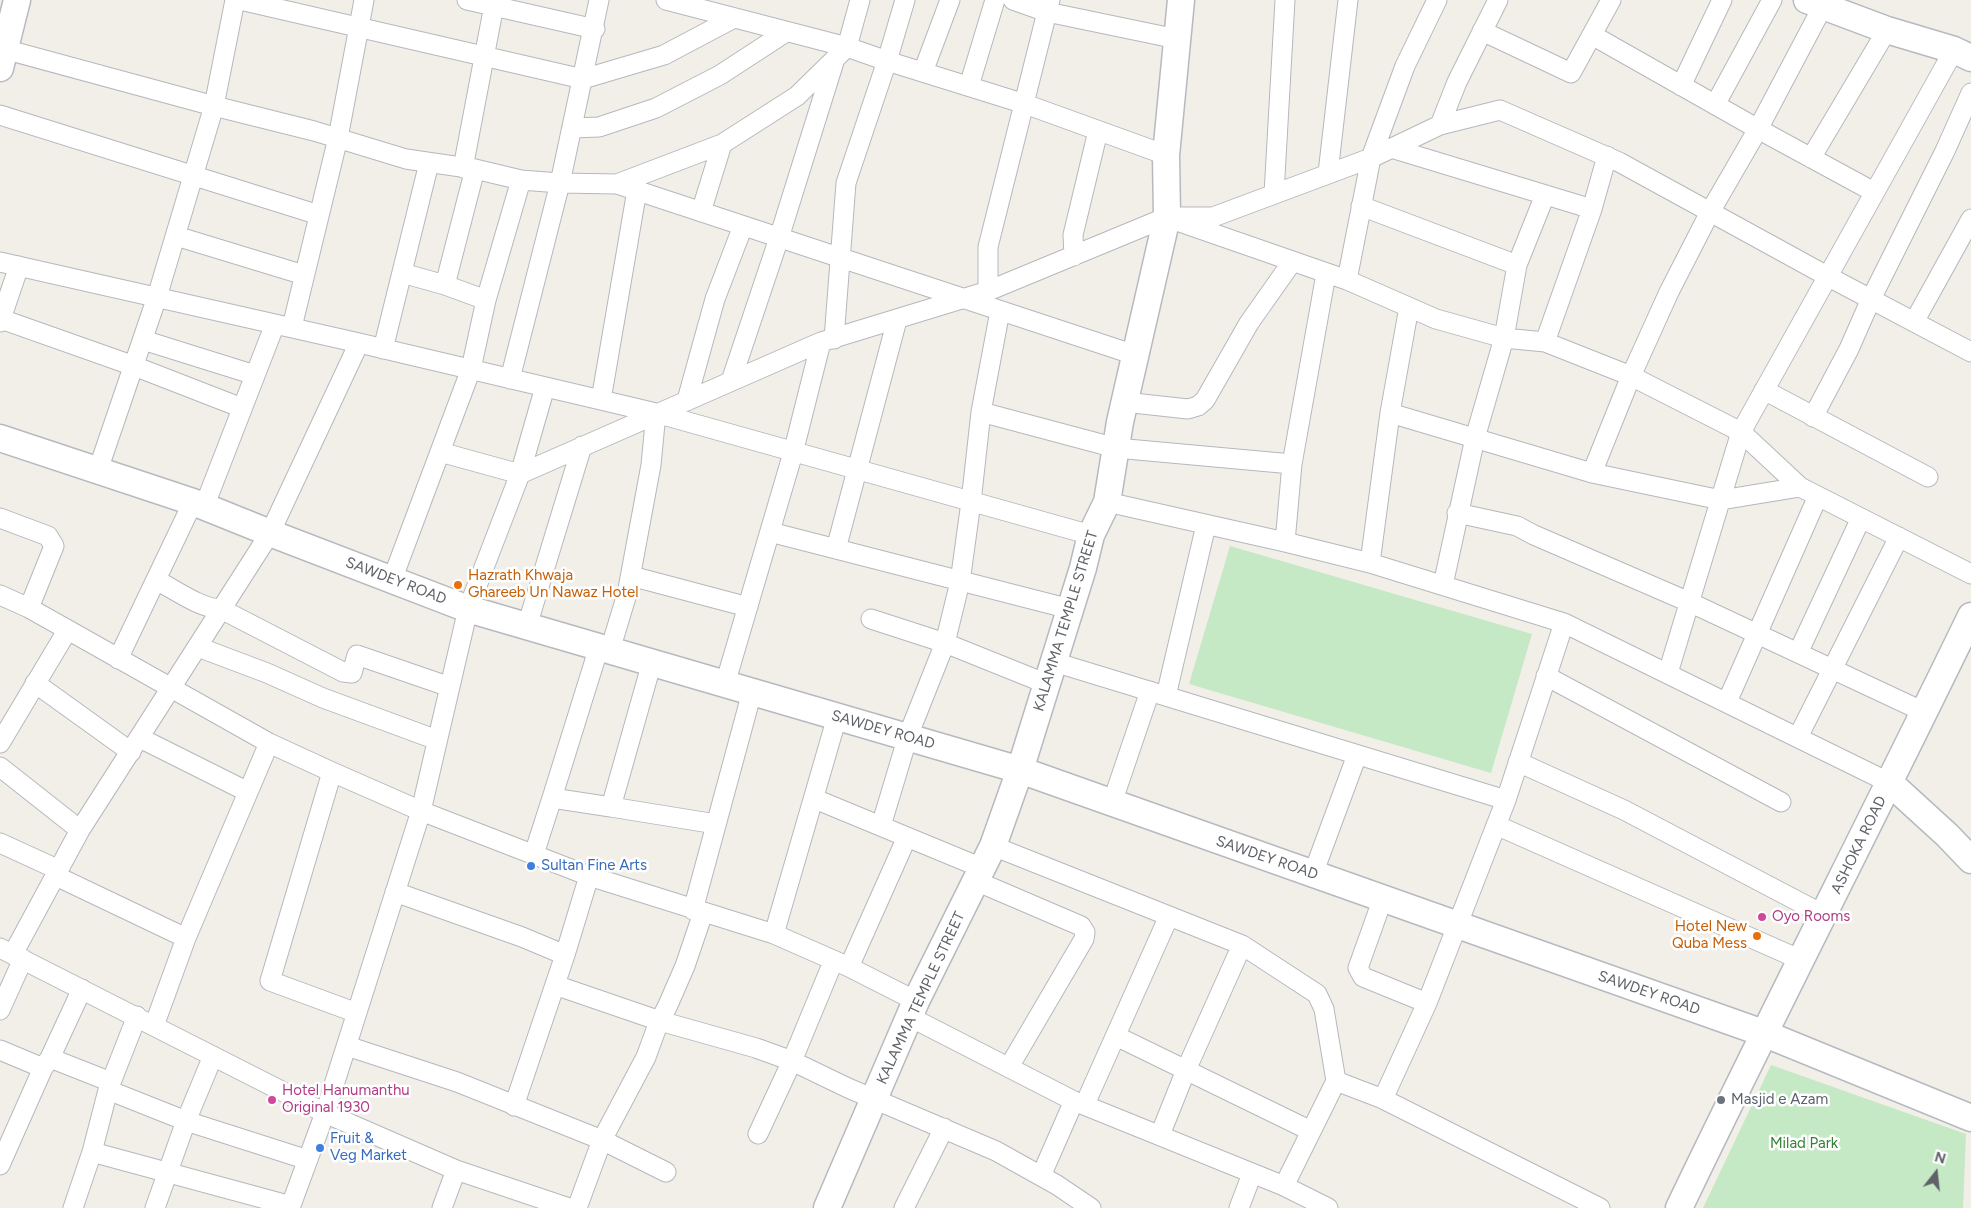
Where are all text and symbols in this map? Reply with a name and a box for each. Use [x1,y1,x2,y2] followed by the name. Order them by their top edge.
[1030,528,1102,714] street label: KALAMMA TEMPLE STREET
[343,553,449,609] street label: SAWDEY ROAD
[468,567,639,602] place label: Hazrath Khwaja Ghareeb Un Nawaz Hotel
[452,579,464,591] marker: Hazrath Khwaja Ghareeb Un Nawaz Hotel
[829,707,937,753] street label: SAWDEY ROAD
[1828,793,1890,897] street label: ASHOKA ROAD
[1214,832,1320,884] street label: SAWDEY ROAD
[541,857,647,875] place label: Sultan Fine Arts
[525,860,537,872] marker: Sultan Fine Arts
[1772,908,1850,926] place label: Oyo Rooms
[873,909,969,1087] street label: KALAMMA TEMPLE STREET
[1756,911,1768,923] marker: Oyo Rooms
[1672,918,1747,953] place label: Hotel New Quba Mess
[1751,930,1763,942] marker: Hotel New Quba Mess
[1596,967,1702,1019] street label: SAWDEY ROAD
[282,1082,410,1117] place label: Hotel Hanumanthu Original 1930
[1731,1091,1828,1109] place label: Masjid e Azam
[266,1094,278,1106] marker: Hotel Hanumanthu Original 1930
[1715,1094,1727,1106] marker: Masjid e Azam
[330,1130,407,1165] place label: Fruit & Veg Market
[1770,1135,1838,1153] park label: Milad Park
[314,1142,326,1154] marker: Fruit & Veg Market
[1911,1148,1961,1198] north arrow
[1933,1148,1948,1168] text: N

